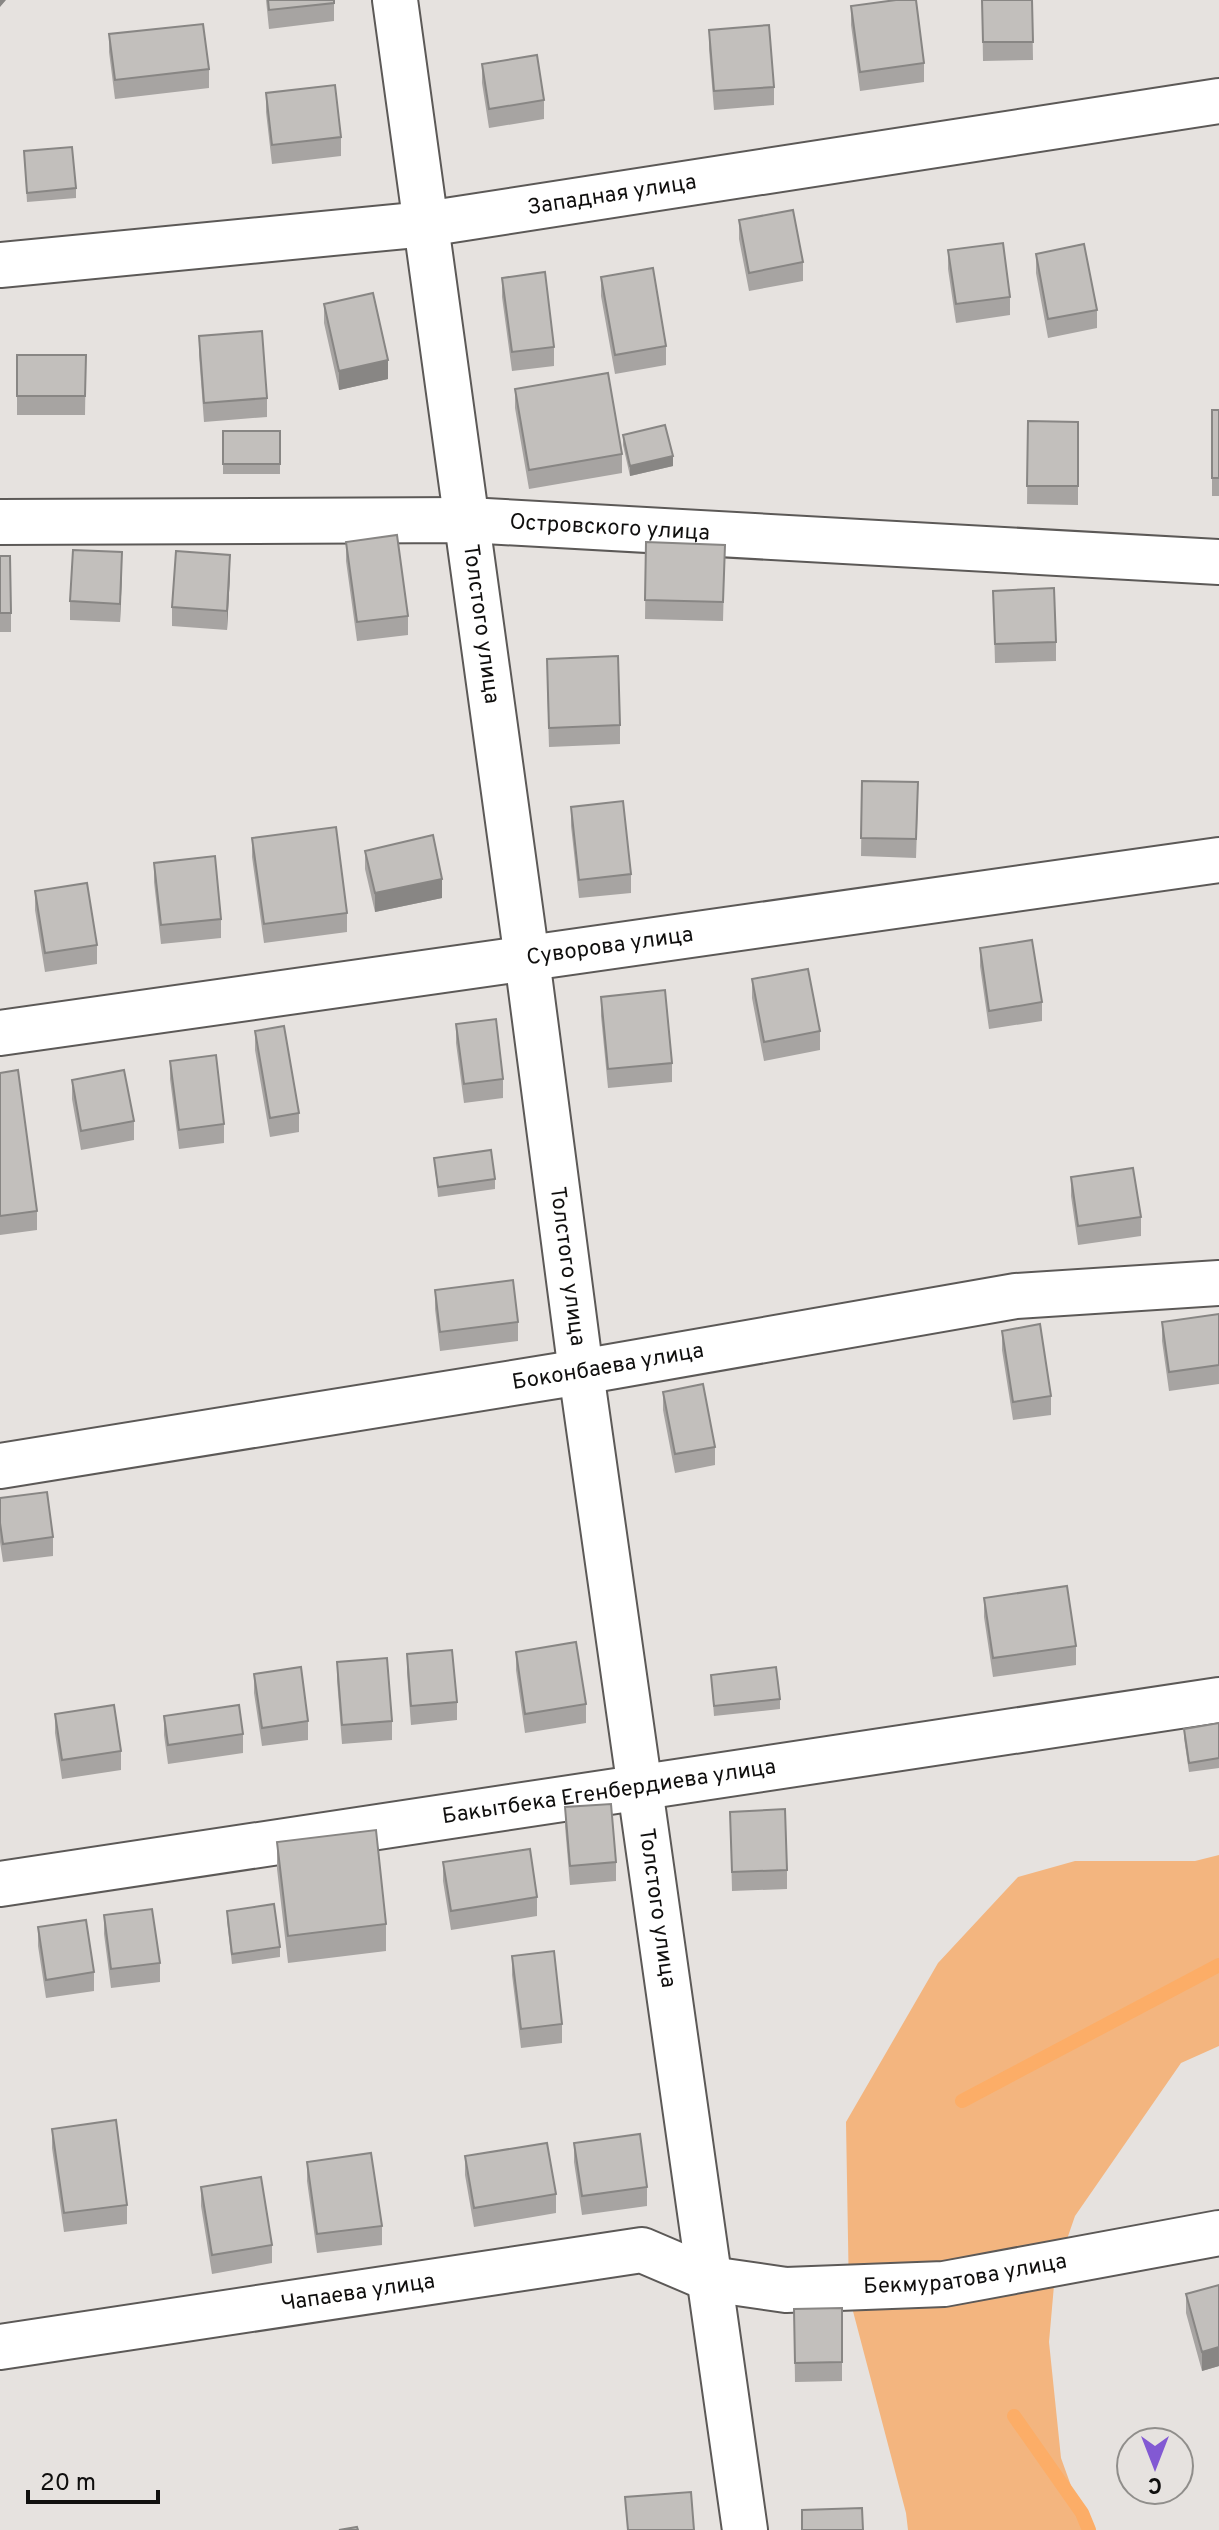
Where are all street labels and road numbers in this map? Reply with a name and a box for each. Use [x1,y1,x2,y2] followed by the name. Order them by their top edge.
[525,169,698,222] street label: Западная улица
[509,509,711,547] street label: Островского улица
[457,543,505,706] street label: Толстого улица
[525,921,695,972] street label: Суворова улица
[543,1185,591,1348] street label: Толстого улица
[510,1337,706,1396] street label: Боконбаева улица
[440,1754,778,1831] street label: Бакытбека Егенбердиева улица
[632,1827,682,1990] street label: Толстого улица
[863,2248,1069,2301] street label: Бекмуратова улица
[279,2268,437,2318] street label: Чапаева улица

